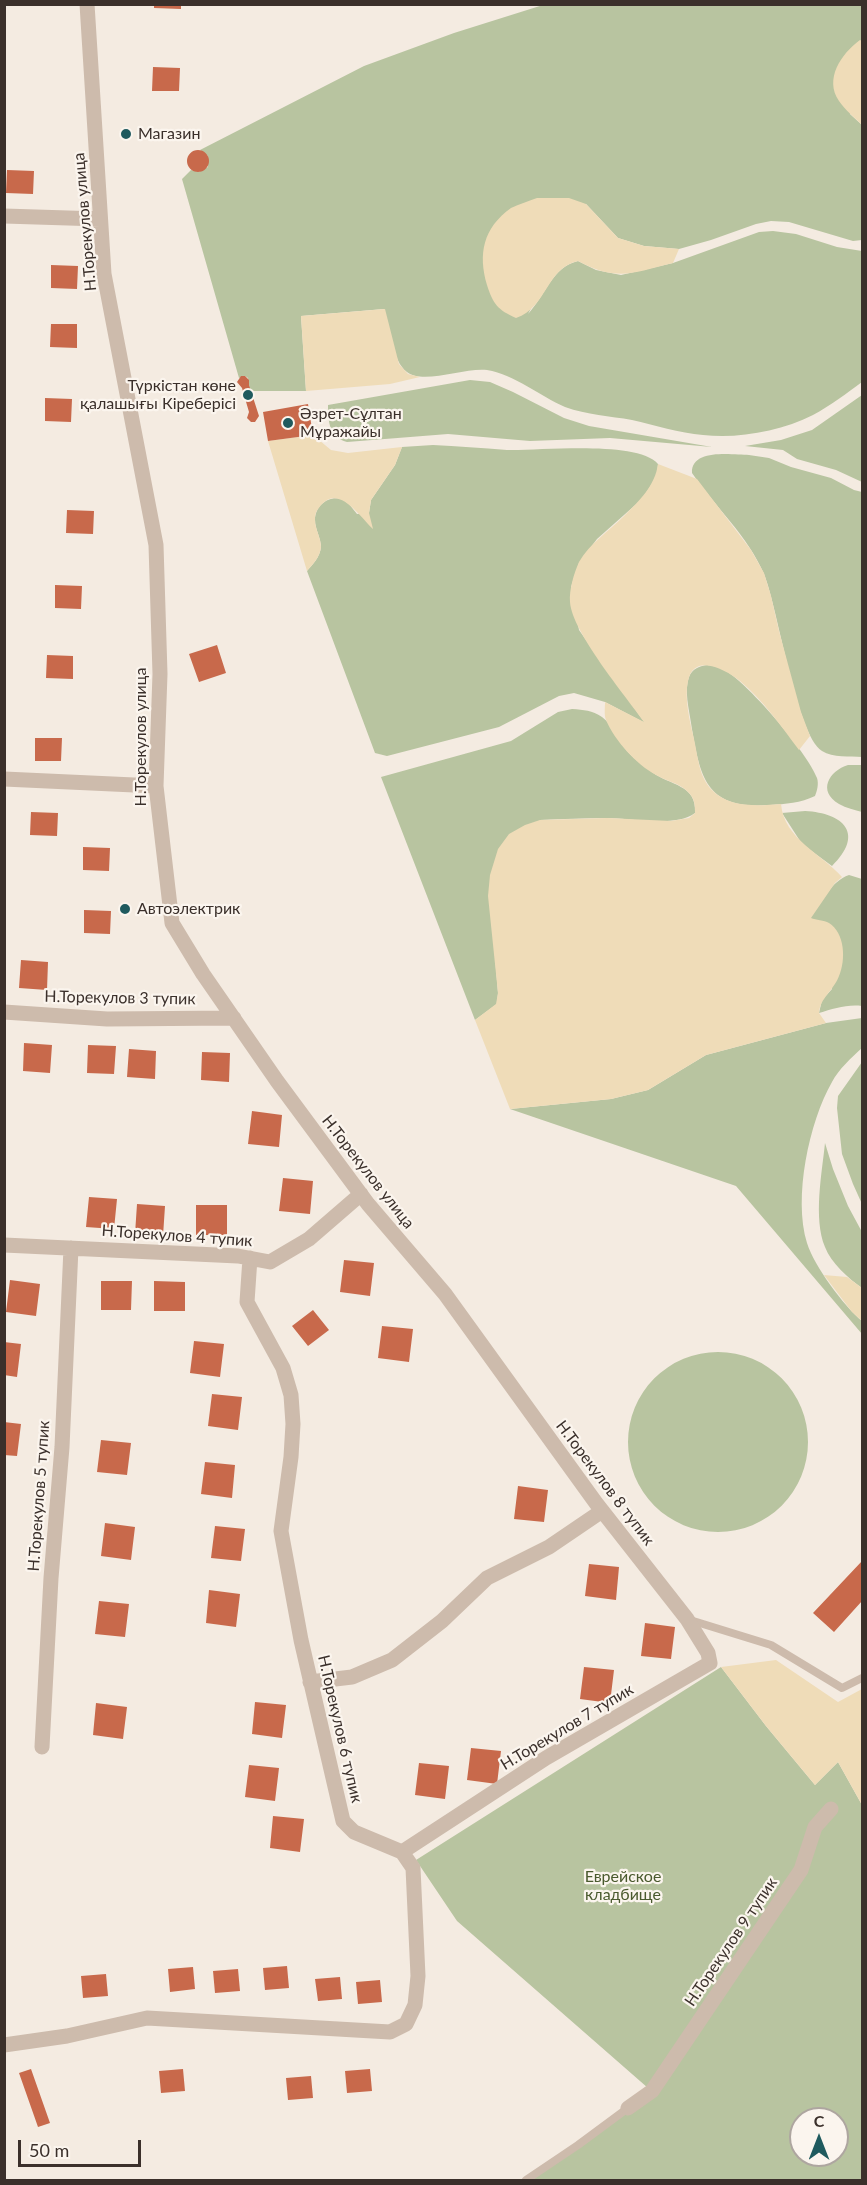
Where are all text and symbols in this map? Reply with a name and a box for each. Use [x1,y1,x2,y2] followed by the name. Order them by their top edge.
[138,124,200,144] place label: Магазин
[119,127,133,141] marker: Магазин
[69,152,101,292] street label: Н.Торекулов улица
[80,376,236,414] place label: Түркістан көне қалашығы Кіреберісі
[241,388,255,402] marker: Түркістан көне қалашығы Кіреберісі
[300,404,402,442] place label: Әзрет-Сұлтан Мұражайы
[281,416,295,430] marker: Әзрет-Сұлтан Мұражайы
[131,668,151,806] street label: Н.Торекулов улица
[137,899,240,919] place label: Автоэлектрик
[118,902,132,916] marker: Автоэлектрик
[44,987,196,1009] street label: Н.Торекулов 3 тупик
[318,1111,418,1233] street label: Н.Торекулов улица
[101,1221,253,1251] street label: Н.Торекулов 4 тупик
[552,1417,658,1549] street label: Н.Торекулов 8 тупик
[24,1420,54,1572] street label: Н.Торекулов 5 тупик
[314,1653,366,1805] street label: Н.Торекулов 6 тупик
[497,1680,637,1774] street label: Н.Торекулов 7 тупик
[585,1867,661,1905] park label: Еврейское кладбище
[681,1874,781,2010] street label: Н.Торекулов 9 тупик
[789,2107,849,2167] north arrow
[814,2111,824,2130] text: С
[21,2128,144,2166] scale bar
[29,2139,69,2161] text: 50 m

